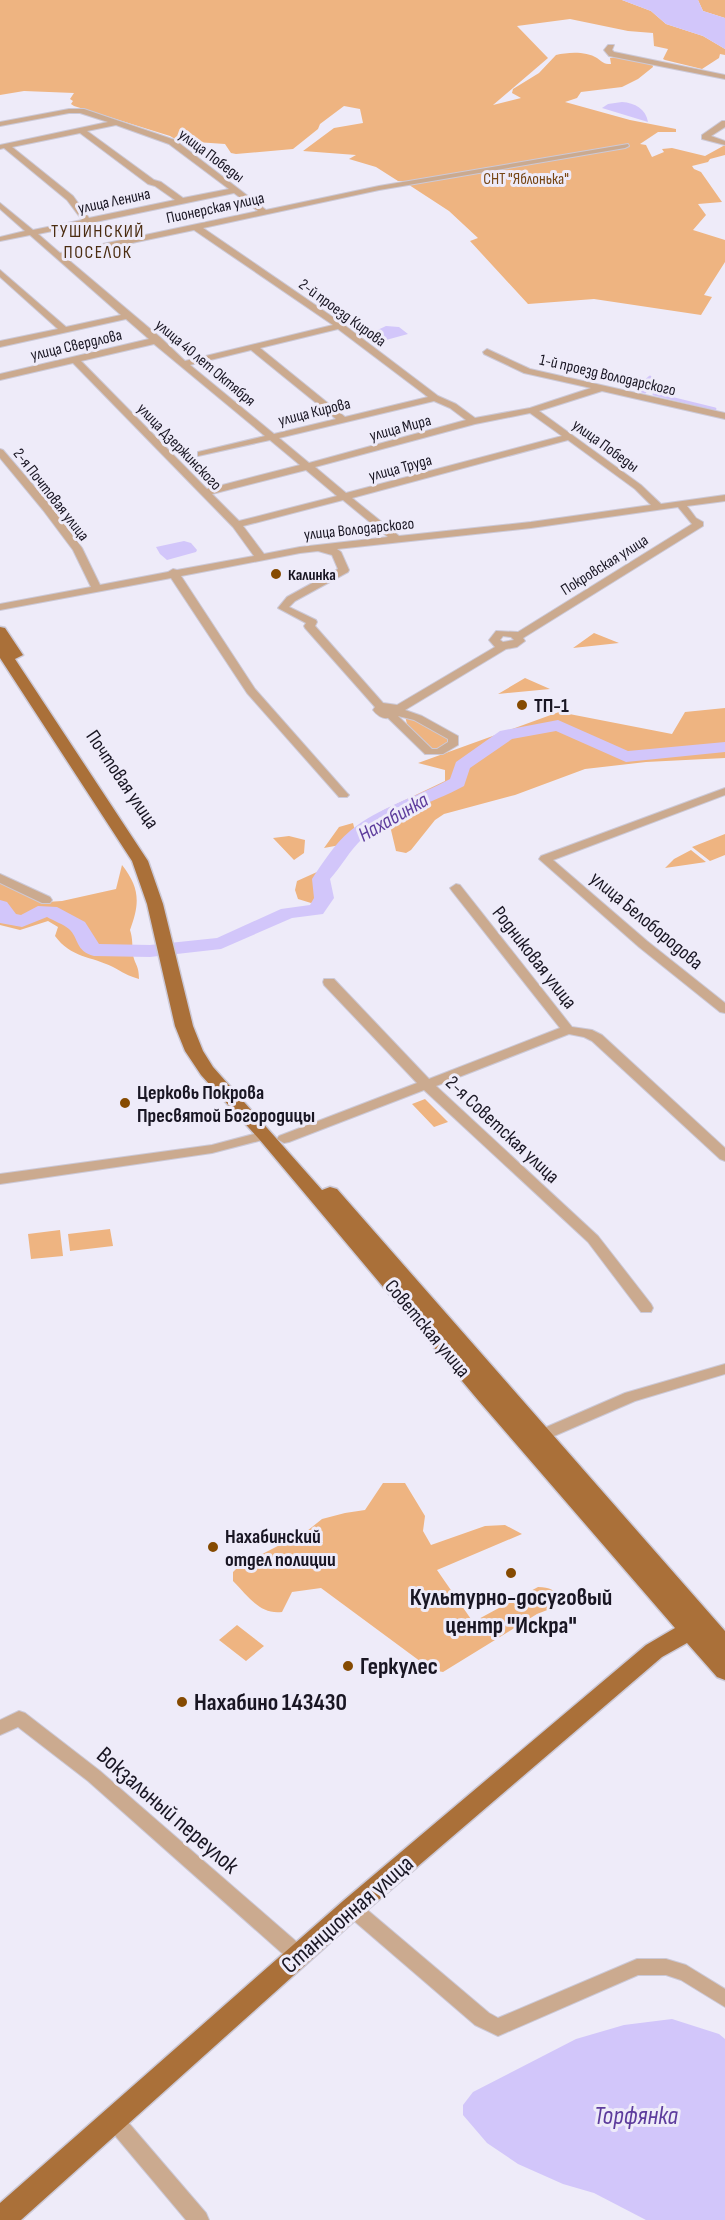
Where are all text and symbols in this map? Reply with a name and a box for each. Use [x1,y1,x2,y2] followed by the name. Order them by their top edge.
[174,125,248,187] street label: улица Победы
[483,170,569,189] park label: СНТ "Яблонька"
[76,185,152,218] street label: улица Ленина
[165,189,266,228] street label: Пионерская улица
[51,221,145,263] district label: ТУШИНСКИЙ ПОСЕЛОК
[295,275,389,351] street label: 2-й проезд Кирова
[151,316,259,411] street label: улица 40 лет Октября
[29,326,124,365] street label: улица Свердлова
[538,351,678,400] street label: 1-й проезд Володарского
[276,394,352,431] street label: улица Кирова
[133,400,225,495] street label: улица Дзержинского
[368,411,433,446] street label: улица Мира
[568,416,642,477] street label: улица Победы
[9,445,93,545] street label: 2-я Почтовая улица
[367,451,434,486] street label: улица Труда
[303,514,415,545] street label: улица Володарского
[558,531,652,600] street label: Покровская улица
[288,566,336,585] place label: Калинка
[269,567,283,581] marker: Калинка
[534,694,569,718] place label: ТП-1
[515,698,529,712] marker: ТП-1
[80,726,164,833] street label: Почтовая улица
[354,787,433,847] water label: Нахабинка
[585,867,708,975] street label: улица Белобородова
[487,902,582,1014] street label: Родниковая улица
[440,1071,564,1189] street label: 2-я Советская улица
[137,1081,315,1128] place label: Церковь Покрова Пресвятой Богородицы
[118,1096,132,1110] marker: Церковь Покрова Пресвятой Богородицы
[379,1275,475,1382] street label: Советская улица
[225,1525,336,1572] place label: Нахабинский отдел полиции
[206,1540,220,1554] marker: Нахабинский отдел полиции
[504,1566,518,1580] marker: Культурно-досуговый центр "Искра"
[410,1583,612,1640] place label: Культурно-досуговый центр "Искра"
[360,1652,438,1681] place label: Геркулес
[341,1659,355,1673] marker: Геркулес
[194,1688,347,1717] place label: Нахабино 143430
[175,1695,189,1709] marker: Нахабино 143430
[91,1741,245,1881] street label: Вокзальный переулок
[275,1849,419,1980] street label: Станционная улица
[594,2101,678,2132] water label: Торфянка

